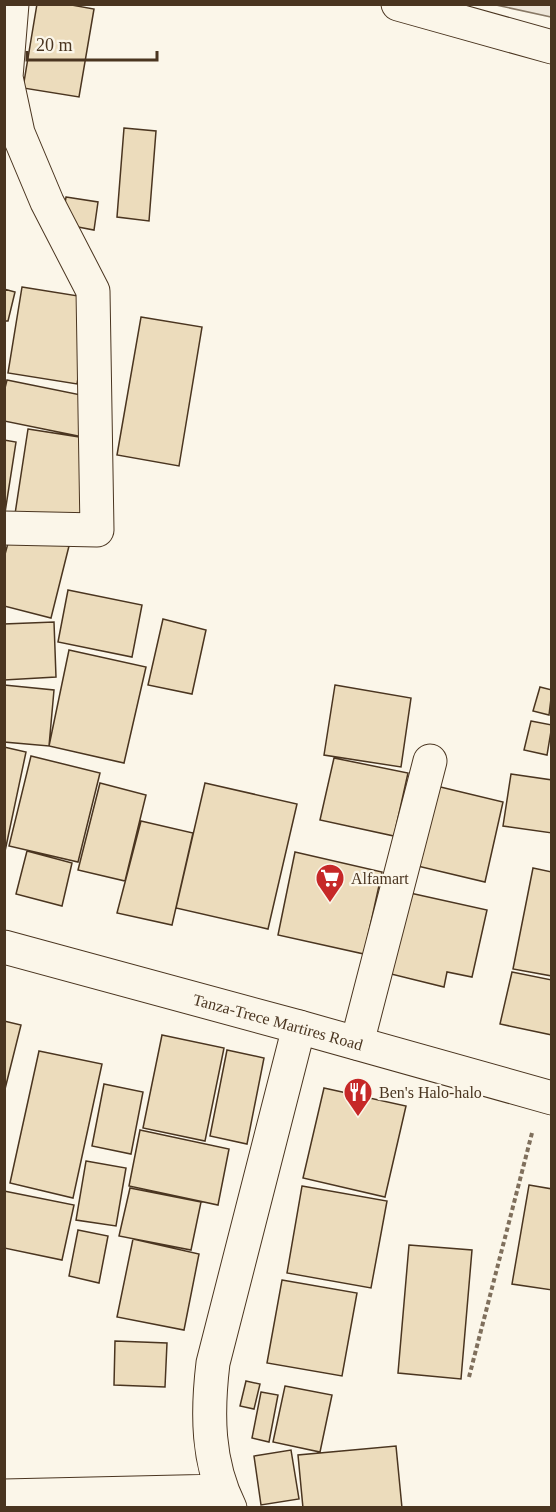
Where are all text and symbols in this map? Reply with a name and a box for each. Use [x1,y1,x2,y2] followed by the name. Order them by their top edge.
[27,24,158,62] scale bar
[36,35,73,55] text: 20 m
[314,862,346,904] supermarket icon: Alfamart
[351,870,409,887] place label: Alfamart
[191,991,365,1053] street label: Tanza-Trece Martires Road
[342,1076,374,1118] restaurant icon: Ben's Halo-halo
[379,1084,482,1101] place label: Ben's Halo-halo

